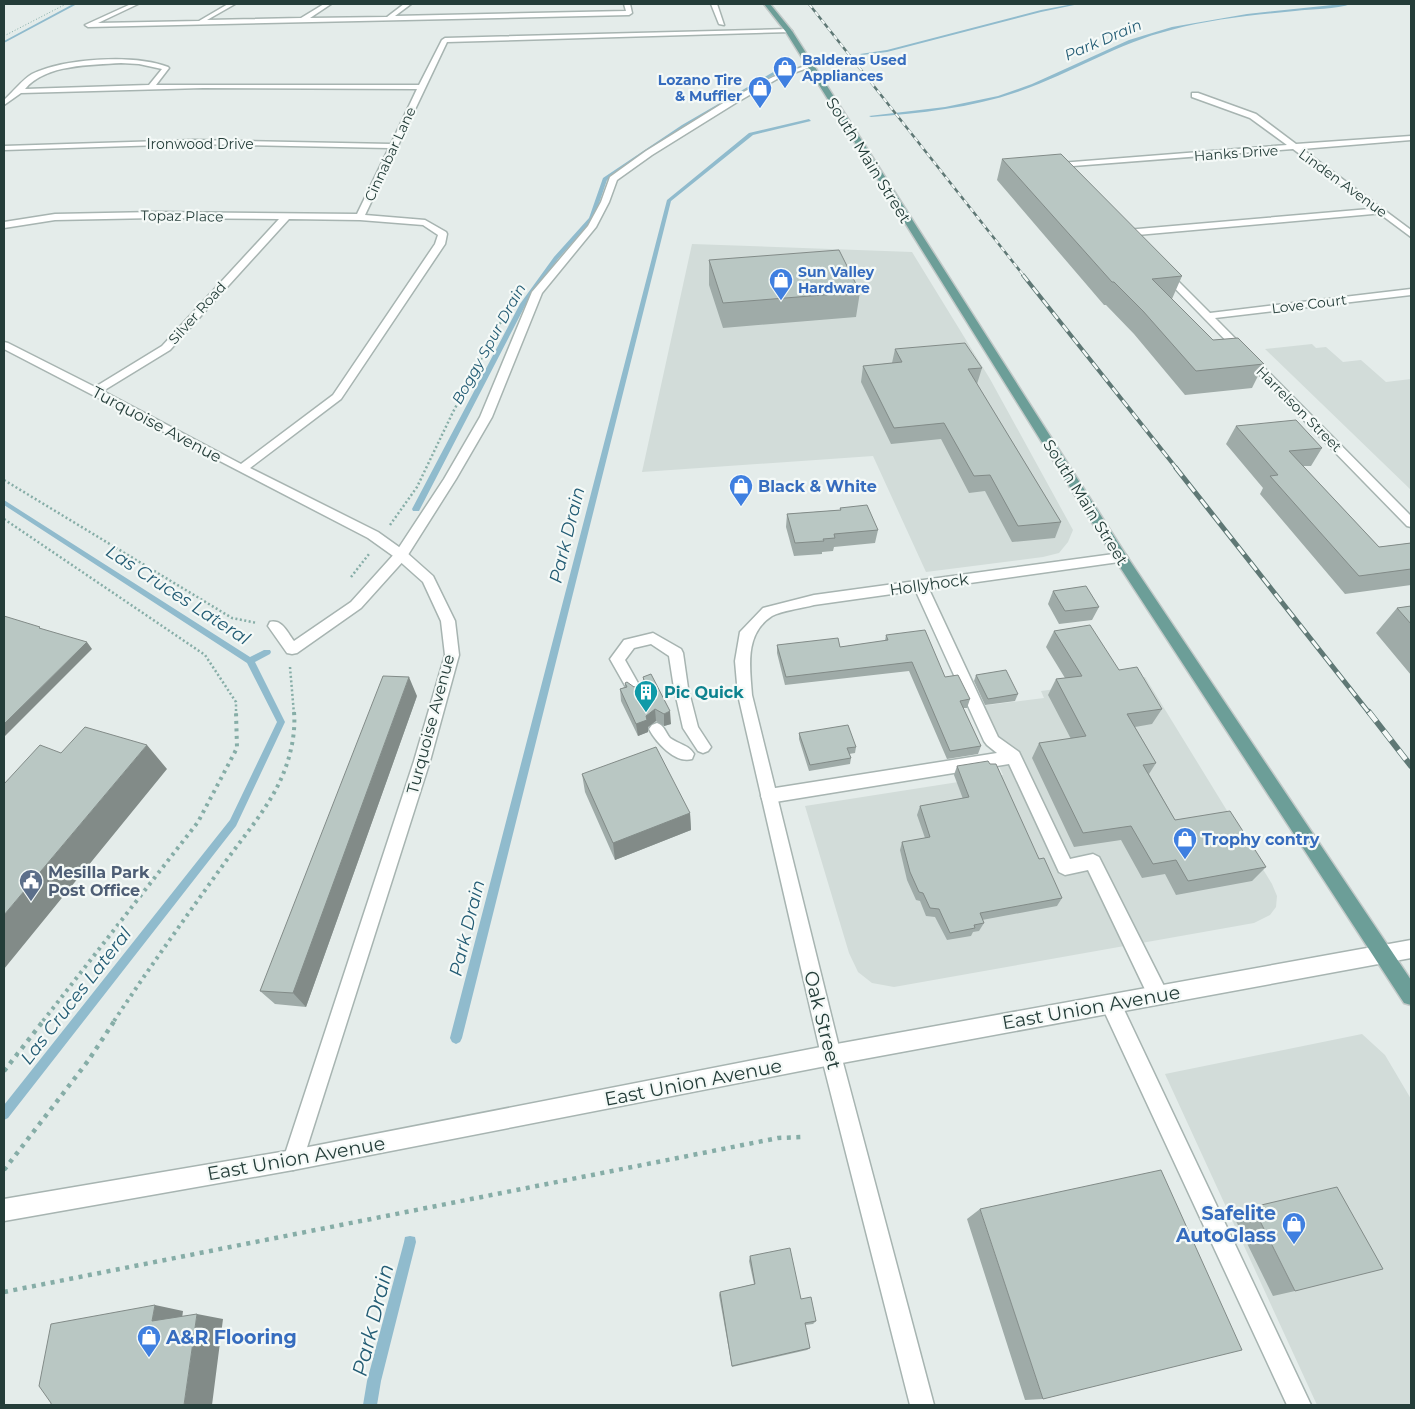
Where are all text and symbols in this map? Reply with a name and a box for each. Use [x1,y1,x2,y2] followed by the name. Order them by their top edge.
[1061,15,1144,64] water label: Park Drain
[801,51,907,85] place label: Balderas Used Appliances
[772,55,798,89] shop icon: Balderas Used Appliances
[658,71,742,105] place label: Lozano Tire & Muffler
[747,75,773,109] shop icon: Lozano Tire & Muffler
[822,94,915,227] street label: South Main Street
[360,104,420,204] street label: Cinnabar Lane
[146,135,254,153] street label: Ironwood Drive
[1193,141,1279,165] street label: Hanks Drive
[1295,145,1391,221] street label: Linden Avenue
[140,206,224,226] street label: Topaz Place
[798,263,875,297] place label: Sun Valley Hardware
[768,267,794,301] shop icon: Sun Valley Hardware
[164,278,230,348] street label: Silver Road
[447,280,530,408] water label: Boggy Spur Drain
[1270,290,1348,318] street label: Love Court
[1252,362,1346,456] street label: Harrelson Street
[89,382,225,467] street label: Turquoise Avenue
[1039,436,1132,569] street label: South Main Street
[728,473,754,507] shop icon: Black & White
[758,477,877,496] place label: Black & White
[544,485,590,585] water label: Park Drain
[102,540,254,650] water label: Las Cruces Lateral
[888,569,970,599] street label: Hollyhock
[403,652,458,796] street label: Turquoise Avenue
[633,679,659,713] building icon: Pic Quick
[664,683,744,702] place label: Pic Quick
[1172,826,1198,860] shop icon: Trophy contry
[1202,830,1320,849] place label: Trophy contry
[48,863,150,900] place label: Mesilla Park Post Office
[18,868,44,902] public building icon: Mesilla Park Post Office
[444,878,490,978] water label: Park Drain
[16,923,136,1069] water label: Las Cruces Lateral
[799,968,846,1072] street label: Oak Street
[1000,981,1182,1034] street label: East Union Avenue
[602,1054,784,1111] street label: East Union Avenue
[205,1132,387,1185] street label: East Union Avenue
[1175,1202,1276,1247] place label: Safelite AutoGlass
[1281,1211,1307,1245] shop icon: Safelite AutoGlass
[346,1261,399,1379] water label: Park Drain
[136,1324,162,1358] shop icon: A&R Flooring
[165,1326,297,1349] place label: A&R Flooring

